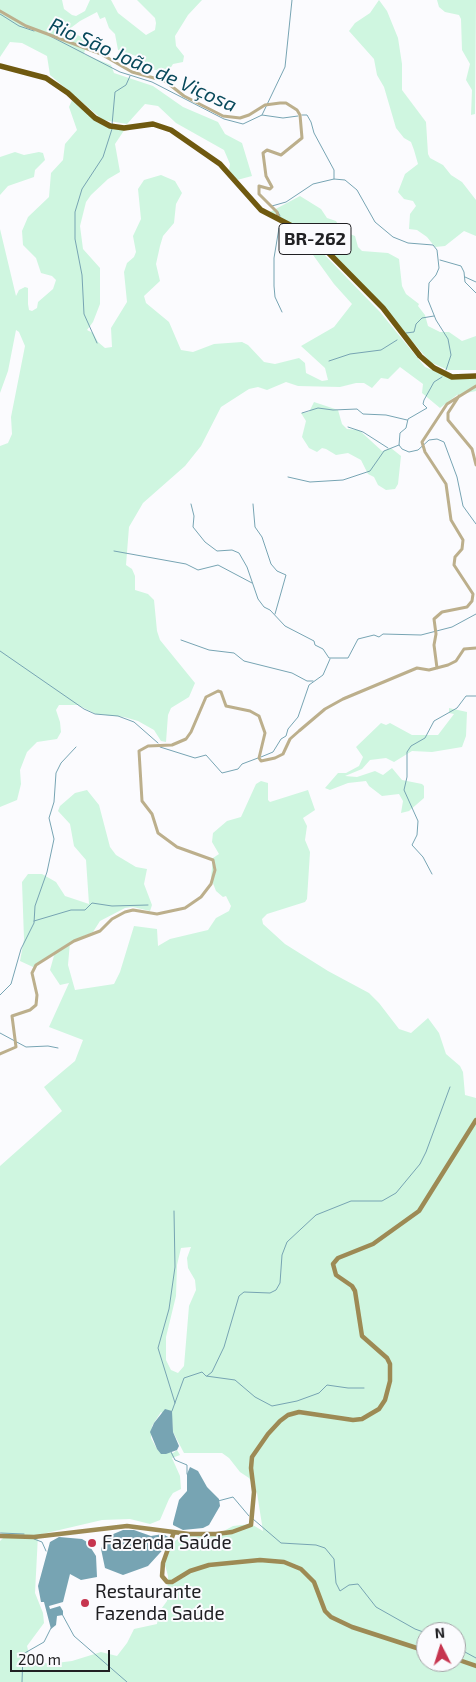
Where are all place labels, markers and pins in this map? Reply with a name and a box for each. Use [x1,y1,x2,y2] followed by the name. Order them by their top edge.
[102,1532,232,1554] place label: Fazenda Saúde
[86,1537,98,1549] marker: Fazenda Saúde
[95,1581,225,1625] place label: Restaurante Fazenda Saúde
[79,1597,91,1609] marker: Restaurante Fazenda Saúde

